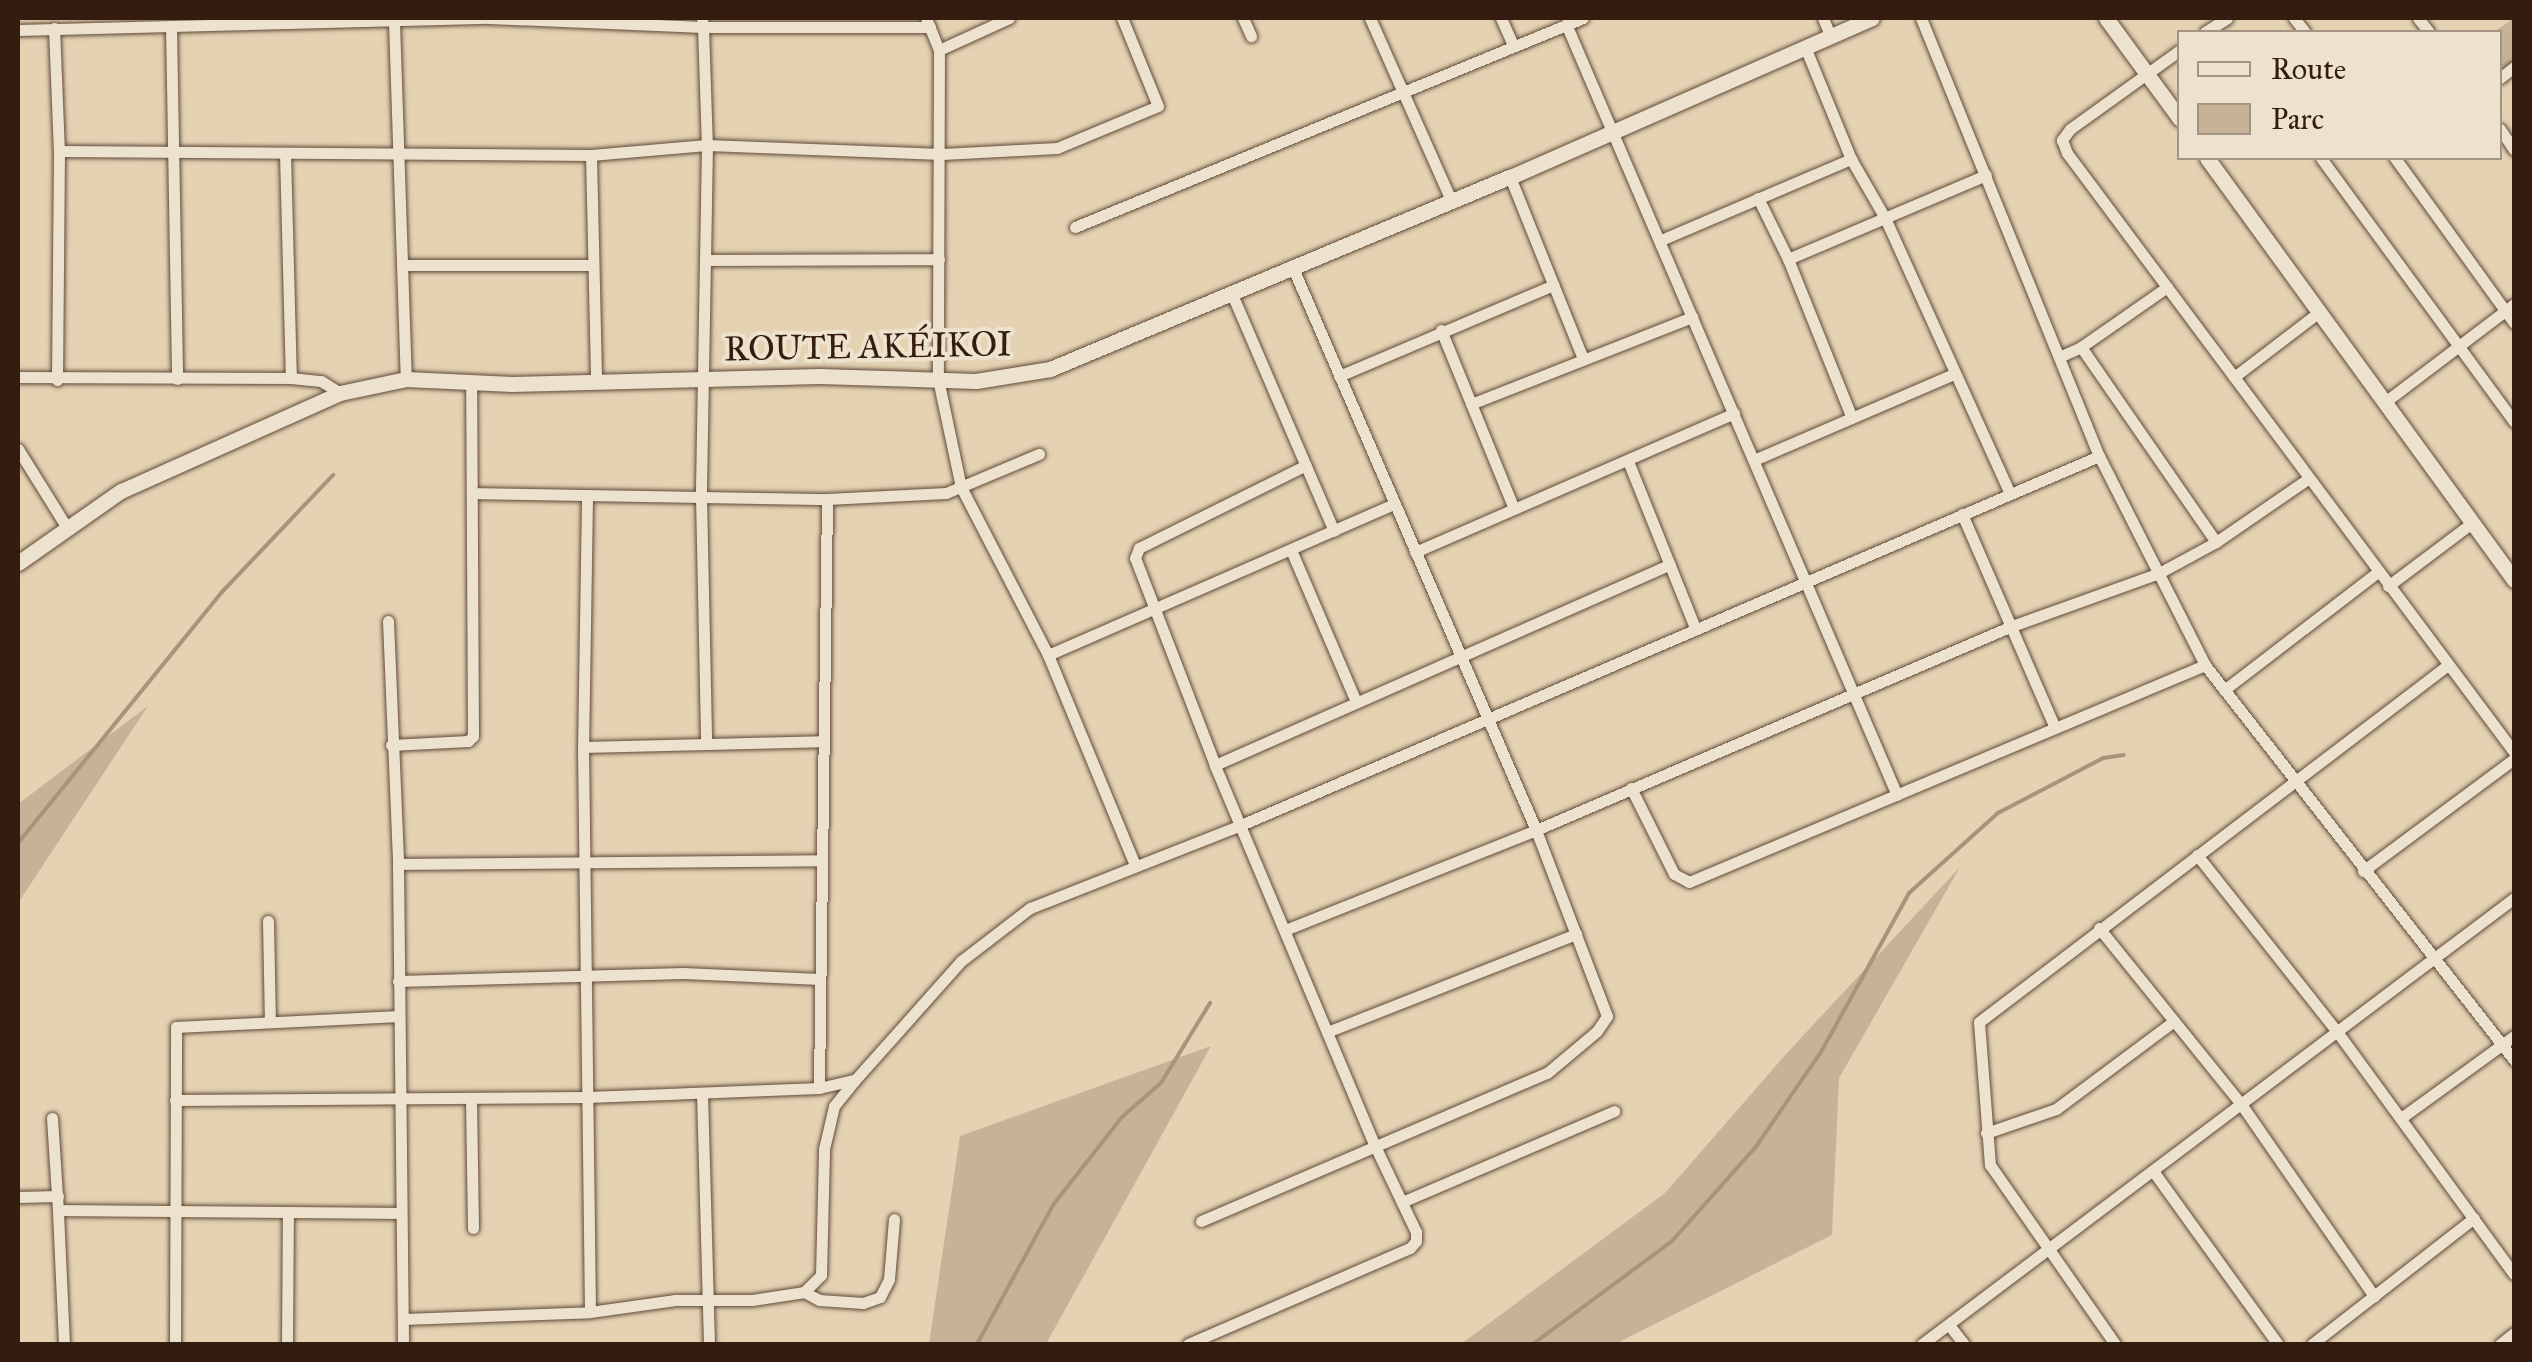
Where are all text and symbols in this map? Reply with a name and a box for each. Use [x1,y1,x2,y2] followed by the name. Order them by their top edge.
[2177,30,2502,160] legend
[2271,51,2346,87] text: Route
[2271,101,2324,137] text: Parc
[724,323,1012,371] street label: ROUTE AKÉIKOI

